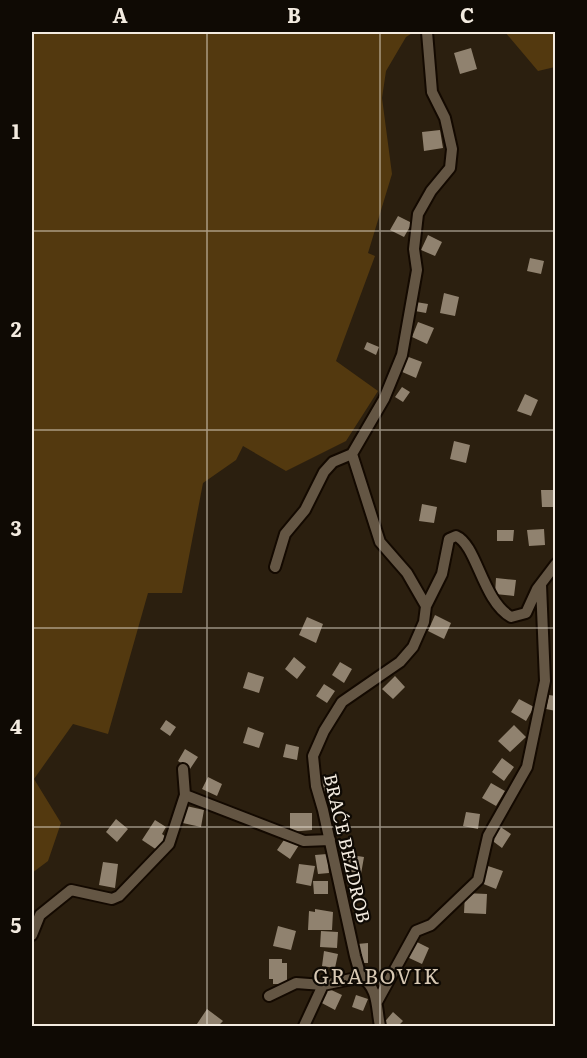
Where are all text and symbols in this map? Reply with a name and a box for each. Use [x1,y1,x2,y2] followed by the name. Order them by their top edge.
[112,0,128,29] text: A
[287,0,301,29] text: B
[460,0,474,29] text: C
[12,115,20,145] text: 1
[11,313,22,343] text: 2
[10,512,22,542] text: 3
[10,710,22,740] text: 4
[318,771,378,925] street label: BRAĆE BEZDROB
[11,909,22,939] text: 5
[313,959,441,990] district label: GRABOVIK

